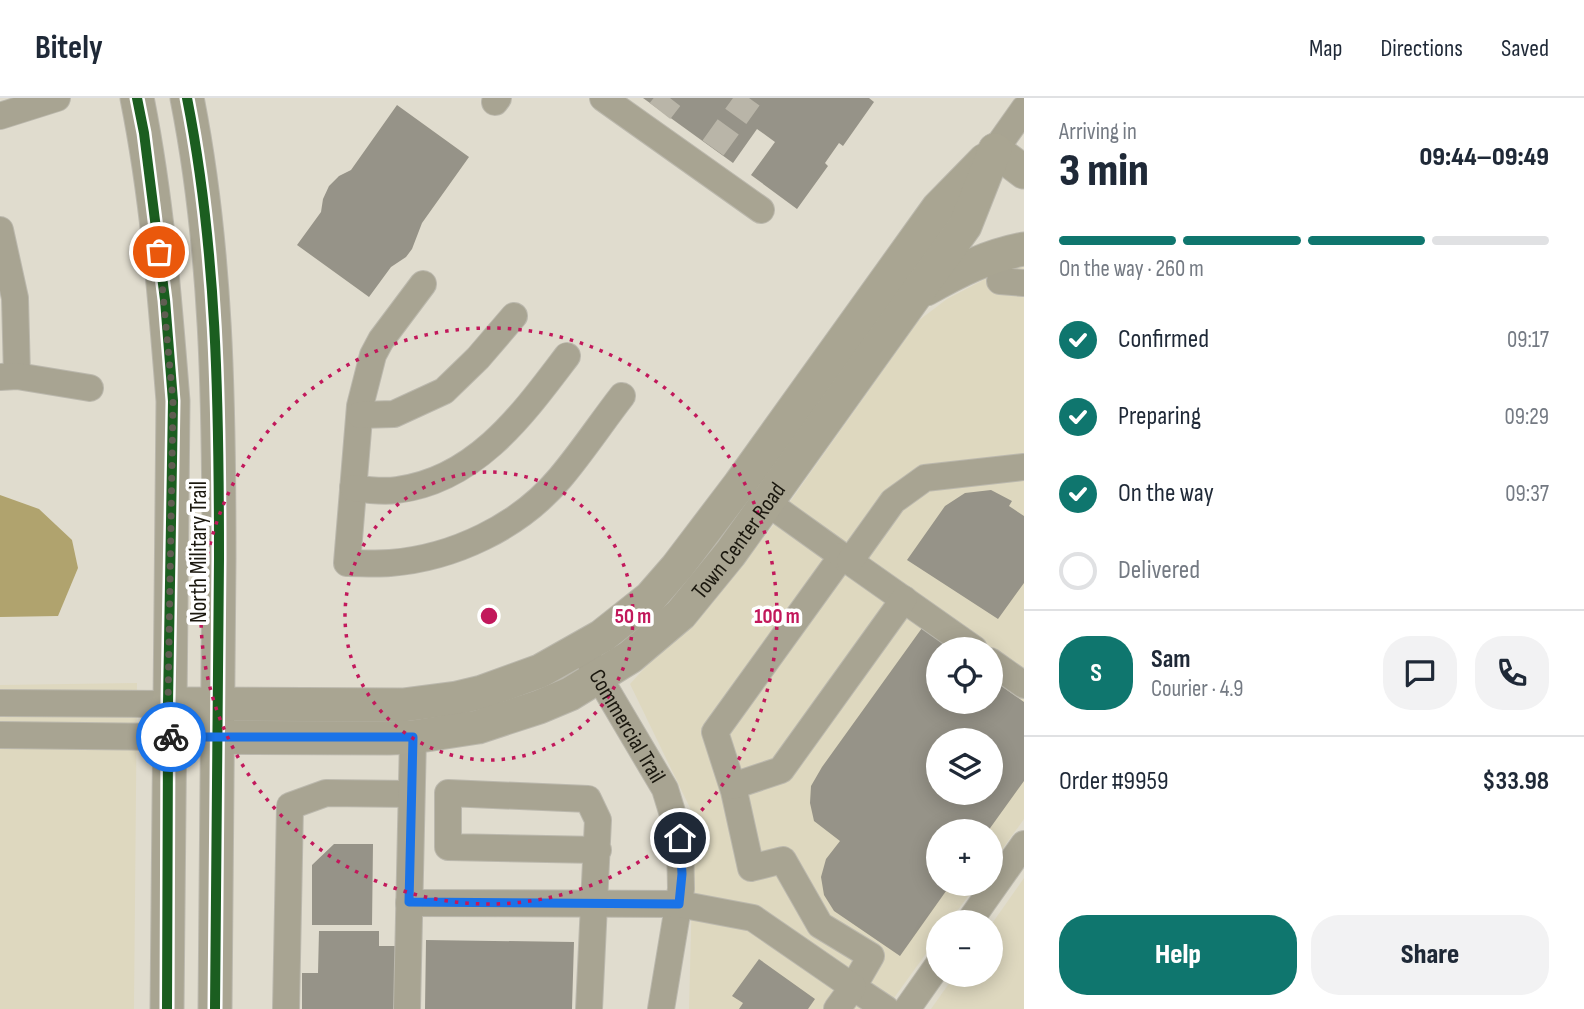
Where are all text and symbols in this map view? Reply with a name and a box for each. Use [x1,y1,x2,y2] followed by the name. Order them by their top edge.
[35,28,103,68] text: Bitely
[1309,34,1342,63] text: Map
[1380,34,1463,63] text: Directions
[1501,34,1549,63] text: Saved
[1059,118,1137,146] text: Arriving in
[1420,142,1549,173] text: 09:44–09:49
[1059,144,1149,199] text: 3 min
[129,222,189,282] pin
[140,233,178,271] icon: bag
[1059,255,1204,283] text: On the way · 260 m
[1059,321,1097,359] icon: check
[1118,324,1209,355] text: Confirmed
[1507,326,1549,354] text: 09:17
[1059,398,1097,436] icon: check
[1118,401,1201,432] text: Preparing
[1505,403,1549,431] text: 09:29
[1059,475,1097,513] icon: check
[686,477,792,605] street label: Town Center Road
[1118,478,1214,509] text: On the way
[1505,480,1549,508] text: 09:37
[185,481,213,623] street label: North Military Trail
[1118,555,1200,586] text: Delivered
[477,604,501,628] centre of rings
[615,604,651,629] text: 50 m
[754,604,800,629] text: 100 m
[1383,636,1457,710] button: chat
[1475,636,1549,710] button: phone
[926,637,1003,987] map controls
[926,637,1003,714] button: locate
[1151,644,1191,675] text: Sam
[1090,658,1102,689] text: S
[582,664,671,788] street label: Commercial Trail
[1151,675,1243,703] text: Courier · 4.9
[136,702,206,772] courier
[152,718,190,756] icon: bike
[926,728,1003,805] button: layers
[1059,766,1169,797] text: Order #9959
[1482,766,1549,797] text: $33.98
[650,808,710,868] pin
[661,819,699,857] icon: home
[926,819,1003,896] button: +
[926,910,1003,987] button: −
[1059,915,1297,995] button: Help
[1311,915,1549,995] button: Share

